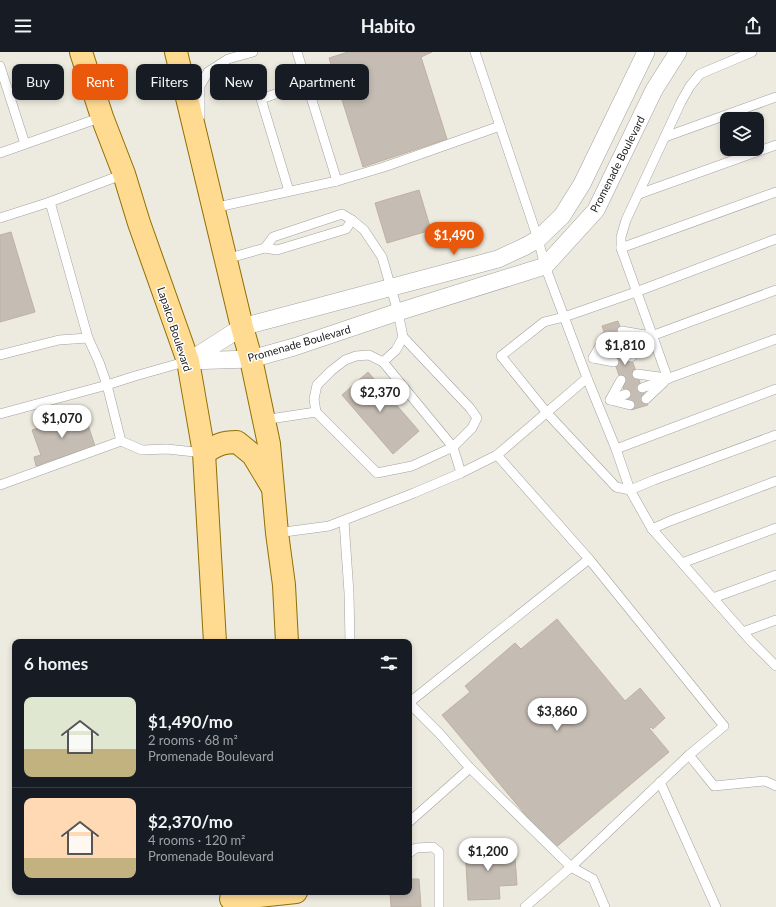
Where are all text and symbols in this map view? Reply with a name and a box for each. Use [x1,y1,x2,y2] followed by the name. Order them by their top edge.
[12,15,34,37] icon: menu
[361,15,415,37] text: Habito
[742,15,764,37] icon: share
[12,64,64,100] chip: Buy
[72,64,128,100] chip: Rent
[136,64,202,100] chip: Filters
[210,64,267,100] chip: New
[275,64,369,100] chip: Apartment
[720,112,764,156] map controls
[720,112,764,156] button: layers
[587,114,647,214] street label: Promenade Boulevard
[421,222,487,256] pin: $1,490
[434,227,474,243] text: $1,490
[155,285,195,373] street label: Lapalco Boulevard
[246,322,352,364] street label: Promenade Boulevard
[592,332,658,366] pin: $1,810
[605,337,645,353] text: $1,810
[347,379,413,413] pin: $2,370
[360,384,400,400] text: $2,370
[29,405,95,439] pin: $1,070
[42,410,82,426] text: $1,070
[378,652,400,674] icon: filters
[24,653,88,674] text: 6 homes
[524,698,590,732] pin: $3,860
[537,703,577,719] text: $3,860
[148,711,233,732] text: $1,490/mo
[56,713,104,761] icon: home
[148,732,238,748] text: 2 rooms · 68 m²
[148,748,274,764] text: Promenade Boulevard
[148,811,233,832] text: $2,370/mo
[56,814,104,862] icon: home
[148,832,245,848] text: 4 rooms · 120 m²
[455,838,521,872] pin: $1,200
[468,843,508,859] text: $1,200
[148,848,274,864] text: Promenade Boulevard

